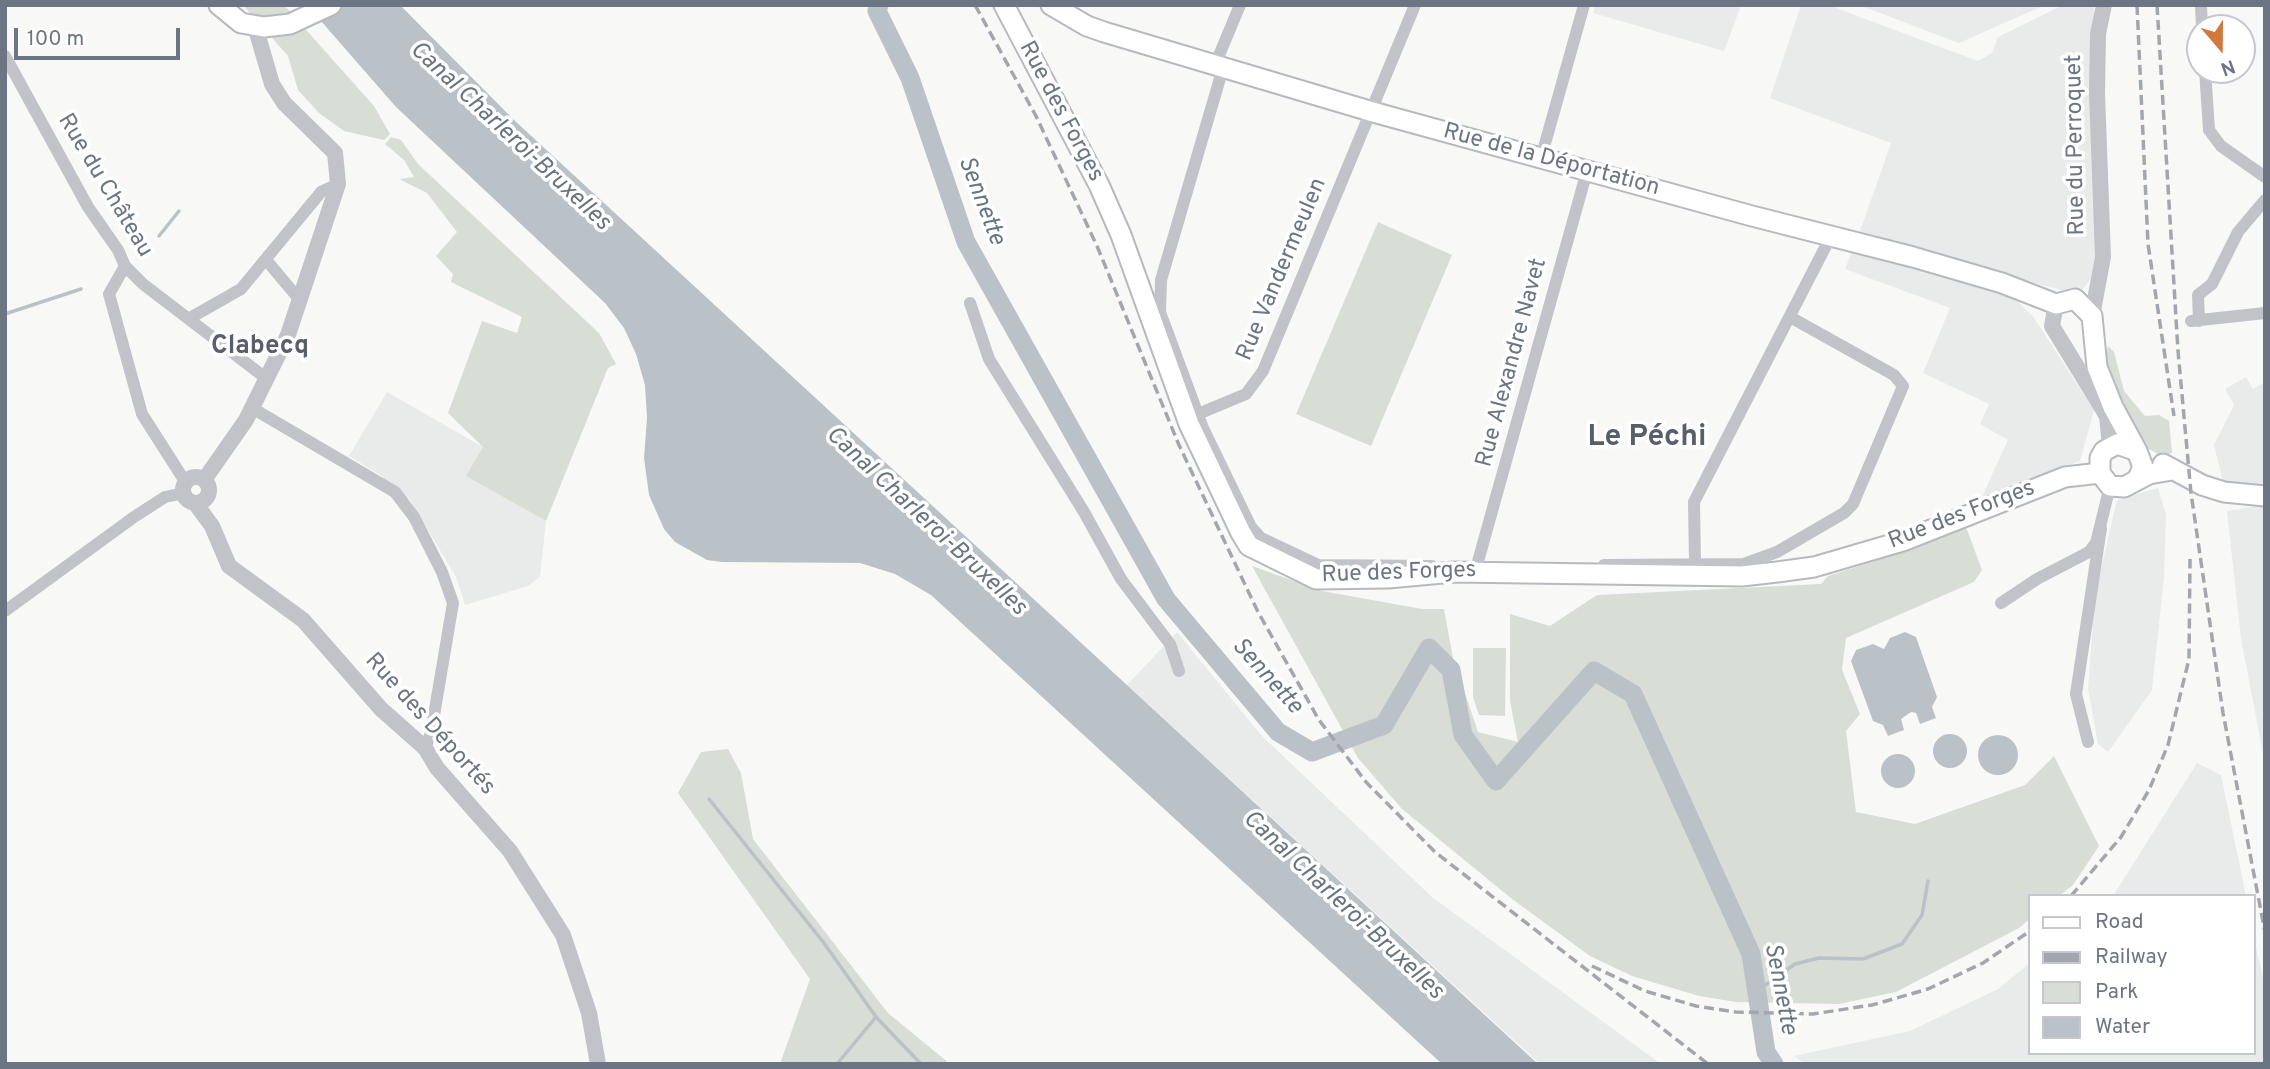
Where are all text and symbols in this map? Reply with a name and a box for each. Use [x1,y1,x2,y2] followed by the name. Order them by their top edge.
[18,14,184,58] scale bar
[2186,14,2256,84] north arrow
[27,26,84,53] text: 100 m
[403,36,615,238] water label: Canal Charleroi-Bruxelles
[1011,37,1109,187] street label: Rue des Forges
[2217,53,2238,80] text: N
[2062,54,2092,236] street label: Rue du Perroquet
[50,109,158,263] street label: Rue du Château
[1440,119,1662,203] street label: Rue de la Déportation
[950,153,1010,249] water label: Sennette
[1232,175,1334,365] street label: Rue Vandermeulen
[1472,256,1554,470] street label: Rue Alexandre Navet
[211,332,309,364] district label: Clabecq
[819,421,1031,623] water label: Canal Charleroi-Bruxelles
[1587,421,1707,457] district label: Le Péchi
[1885,475,2039,557] street label: Rue des Forges
[1321,558,1477,590] street label: Rue des Forges
[1224,633,1308,721] water label: Sennette
[358,648,500,802] street label: Rue des Déportés
[1236,805,1448,1007] water label: Canal Charleroi-Bruxelles
[2028,894,2256,1055] legend
[2095,909,2144,936] text: Road
[1756,941,1802,1037] water label: Sennette
[2095,944,2168,971] text: Railway
[2095,979,2138,1006] text: Park
[2095,1014,2150,1041] text: Water

